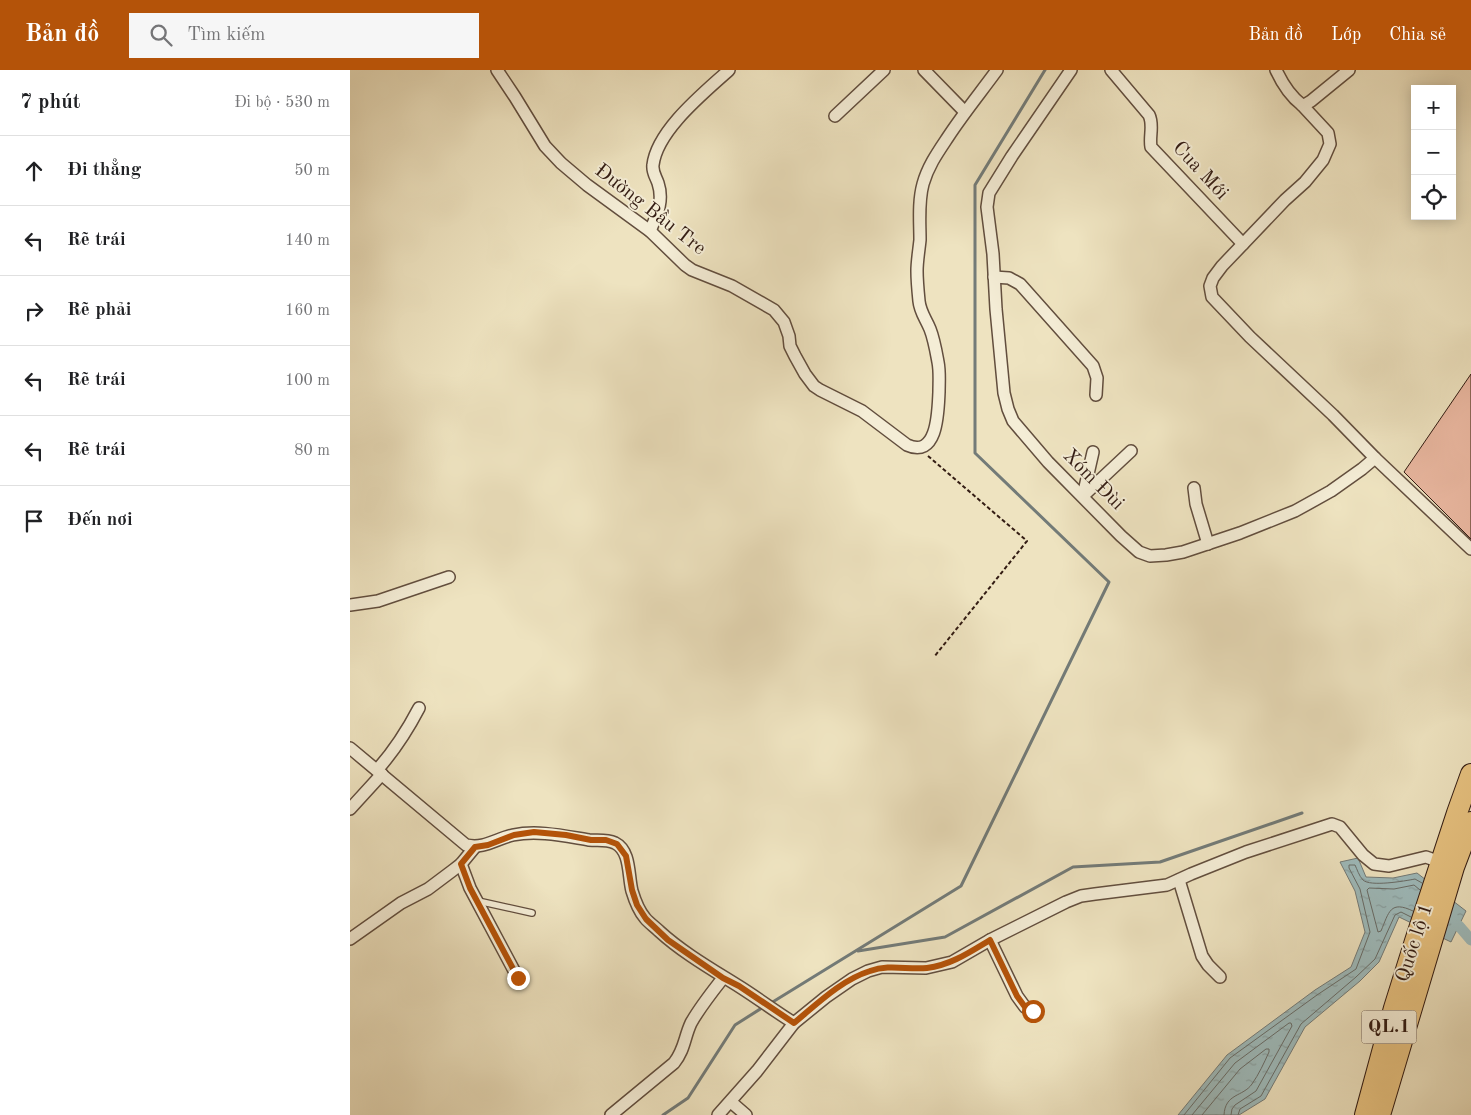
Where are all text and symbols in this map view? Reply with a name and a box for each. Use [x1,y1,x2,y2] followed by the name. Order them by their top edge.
[129,13,479,58] search box
[147,21,175,49] icon: search
[25,23,99,47] text: Bản đồ
[187,26,265,45] text: Tìm kiếm
[1249,26,1303,44] text: Bản đồ
[1331,26,1361,44] text: Lớp
[1389,26,1446,44] text: Chia sẻ
[1411,85,1456,220] map controls
[1411,85,1456,130] button: +
[20,92,80,113] text: 7 phút
[234,95,330,111] text: Đi bộ · 530 m
[1411,130,1456,175] button: −
[1168,138,1232,204] street label: Cua Mới
[20,157,48,185] icon: ahead
[591,159,711,259] street label: Đường Bầu Tre
[67,161,141,180] text: Đi thẳng
[294,163,330,179] text: 50 m
[1411,175,1456,220] button: locate
[20,227,48,255] icon: left
[67,231,126,250] text: Rẽ trái
[285,233,330,249] text: 140 m
[20,297,48,325] icon: right
[67,301,131,320] text: Rẽ phải
[285,303,330,319] text: 160 m
[20,367,48,395] icon: left
[67,371,126,390] text: Rẽ trái
[285,373,330,389] text: 100 m
[20,437,48,465] icon: left
[67,441,126,460] text: Rẽ trái
[294,443,330,459] text: 80 m
[1059,446,1127,514] street label: Xóm Đùi
[20,507,48,535] icon: arrive
[67,511,133,530] text: Đến nơi
[1393,901,1437,985] street label: Quốc lộ 1
[507,967,530,990] route end
[1022,1000,1045,1023] route start
[1362,1010,1416,1044] road number: QL.1

